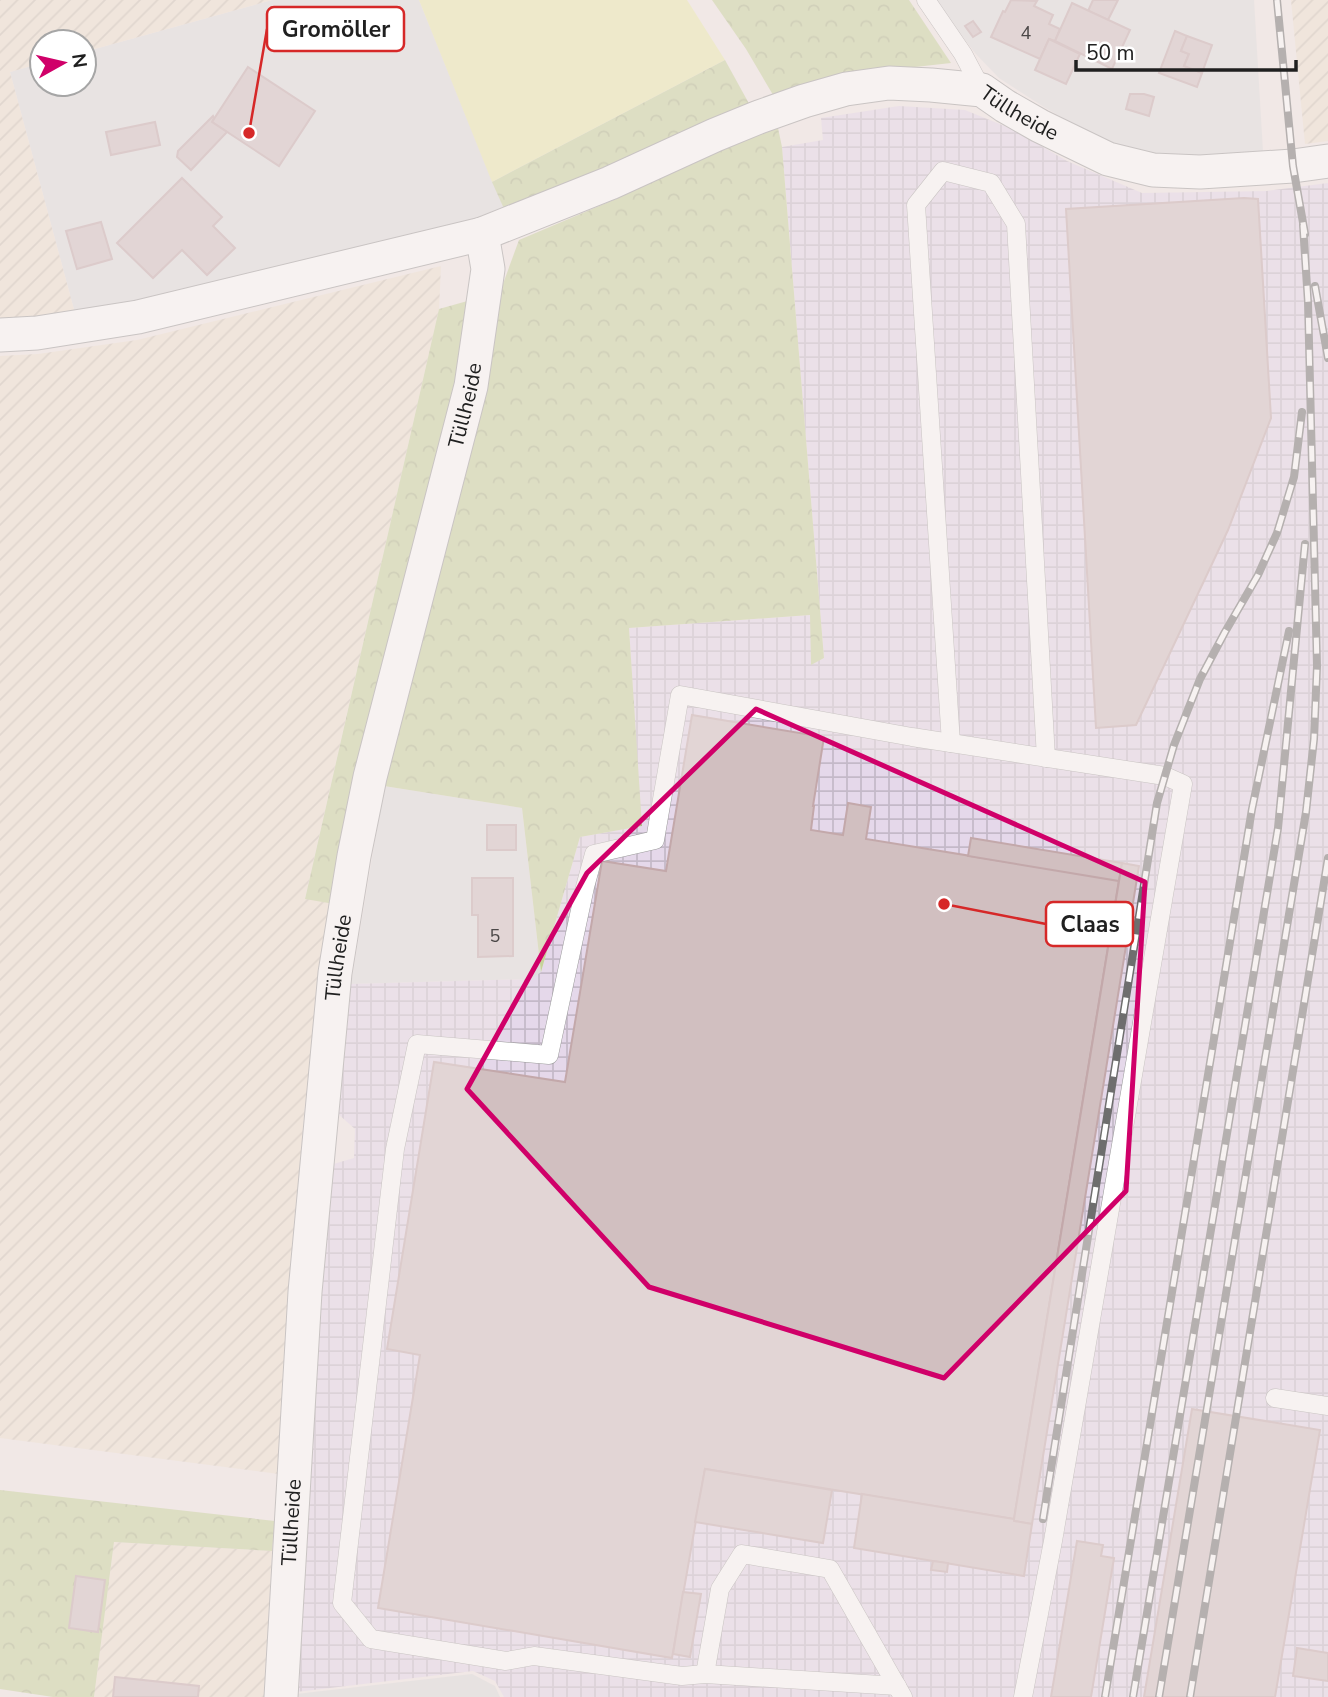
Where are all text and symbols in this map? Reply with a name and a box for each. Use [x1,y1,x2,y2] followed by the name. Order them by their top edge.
[267,7,404,51] callout: Gromöller
[282,14,390,45] text: Gromöller
[1021,21,1032,45] house number: 4
[28,28,98,98] north arrow
[1076,28,1296,72] scale bar
[1086,39,1135,67] text: 50 m
[65,52,93,70] text: N
[974,79,1063,147] street label: Tüllheide
[442,361,488,451] street label: Tüllheide
[1046,902,1133,946] callout: Claas
[1060,909,1120,940] text: Claas
[318,912,358,1002] street label: Tüllheide
[490,924,500,948] house number: 5
[275,1478,308,1566] street label: Tüllheide

